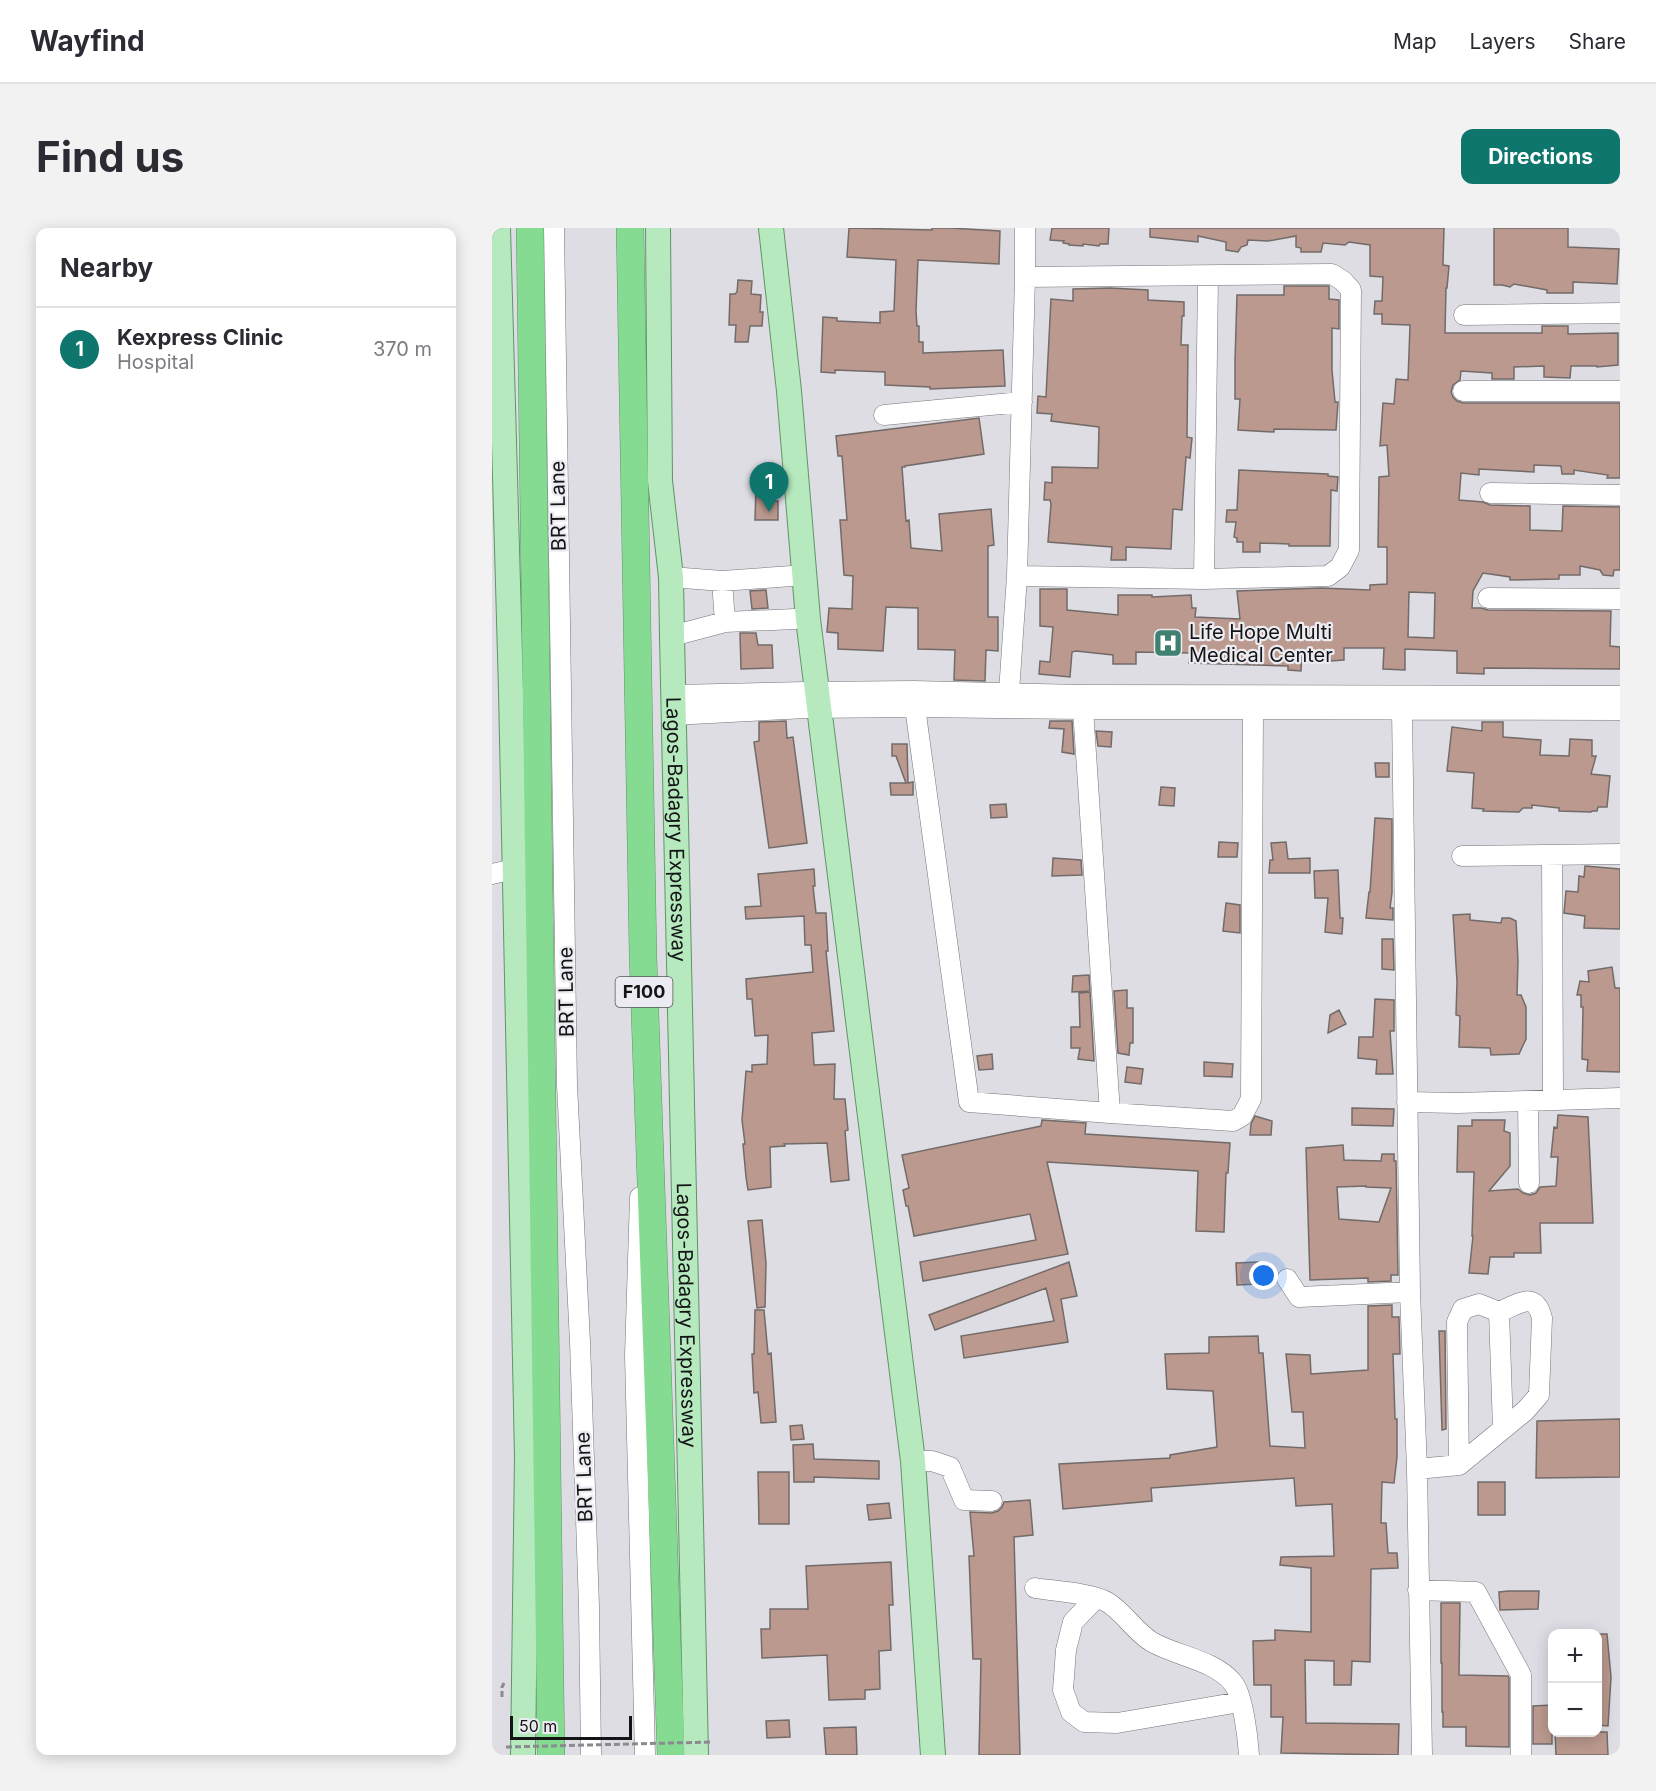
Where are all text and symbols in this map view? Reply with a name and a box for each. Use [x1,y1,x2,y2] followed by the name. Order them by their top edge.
[30,24,145,58] text: Wayfind
[1393,29,1437,54] text: Map
[1470,29,1536,54] text: Layers
[1569,29,1626,54] text: Share
[1461,129,1620,184] button: Directions
[36,131,184,182] text: Find us
[60,252,153,283] text: Nearby
[117,324,283,350] text: Kexpress Clinic
[75,337,84,361] text: 1
[373,337,432,361] text: 370 m
[117,350,194,374] text: Hospital
[545,461,571,551] street label: BRT Lane
[750,462,788,512] pin: 1
[1189,620,1333,667] place label: Life Hope Multi Medical Center
[1152,627,1184,659] hospital icon: Life Hope Multi Medical Center
[661,697,691,962] street label: Lagos-Badagry Expressway
[553,947,579,1037] street label: BRT Lane
[616,977,672,1007] road number: F100
[672,1182,701,1448] street label: Lagos-Badagry Expressway
[1249,1261,1278,1290] your location
[570,1431,598,1523] street label: BRT Lane
[1548,1629,1602,1737] map controls
[1548,1629,1602,1683] button: +
[1548,1683,1602,1737] button: −
[510,1713,632,1740] scale bar
[519,1716,557,1736] text: 50 m

